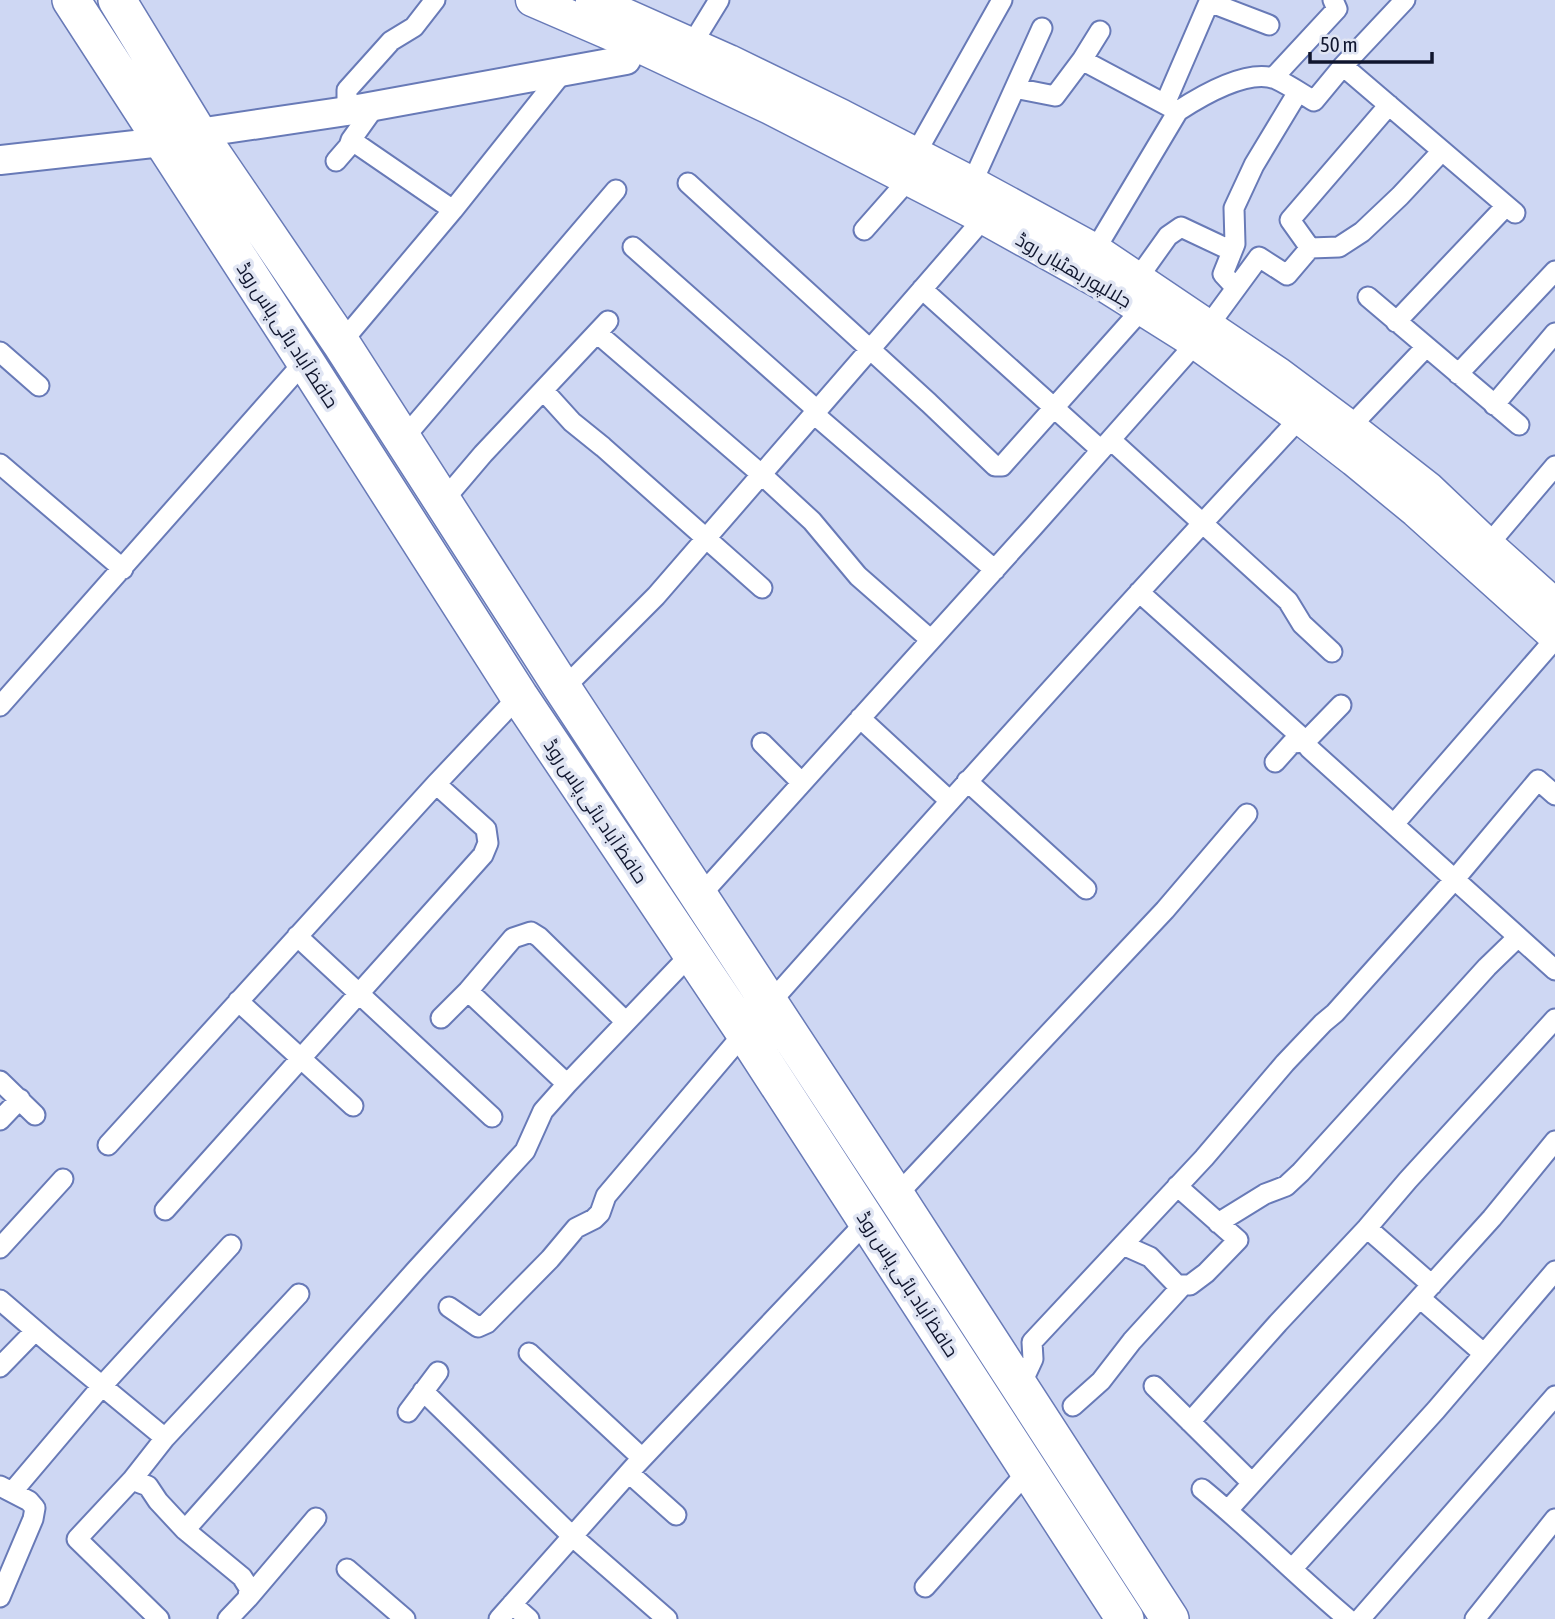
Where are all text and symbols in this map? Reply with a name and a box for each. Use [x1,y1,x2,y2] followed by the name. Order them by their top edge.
[1310,21,1432,65] scale bar
[1320,32,1358,56] text: 50 m
[1012,228,1136,313] street label: جلالپور بھٹیاں روڈ
[231,258,343,413] street label: حافظ آباد بائی پاس روڈ
[538,735,652,888] street label: حافظ آباد بائی پاس روڈ
[851,1207,963,1362] street label: حافظ آباد بائی پاس روڈ

